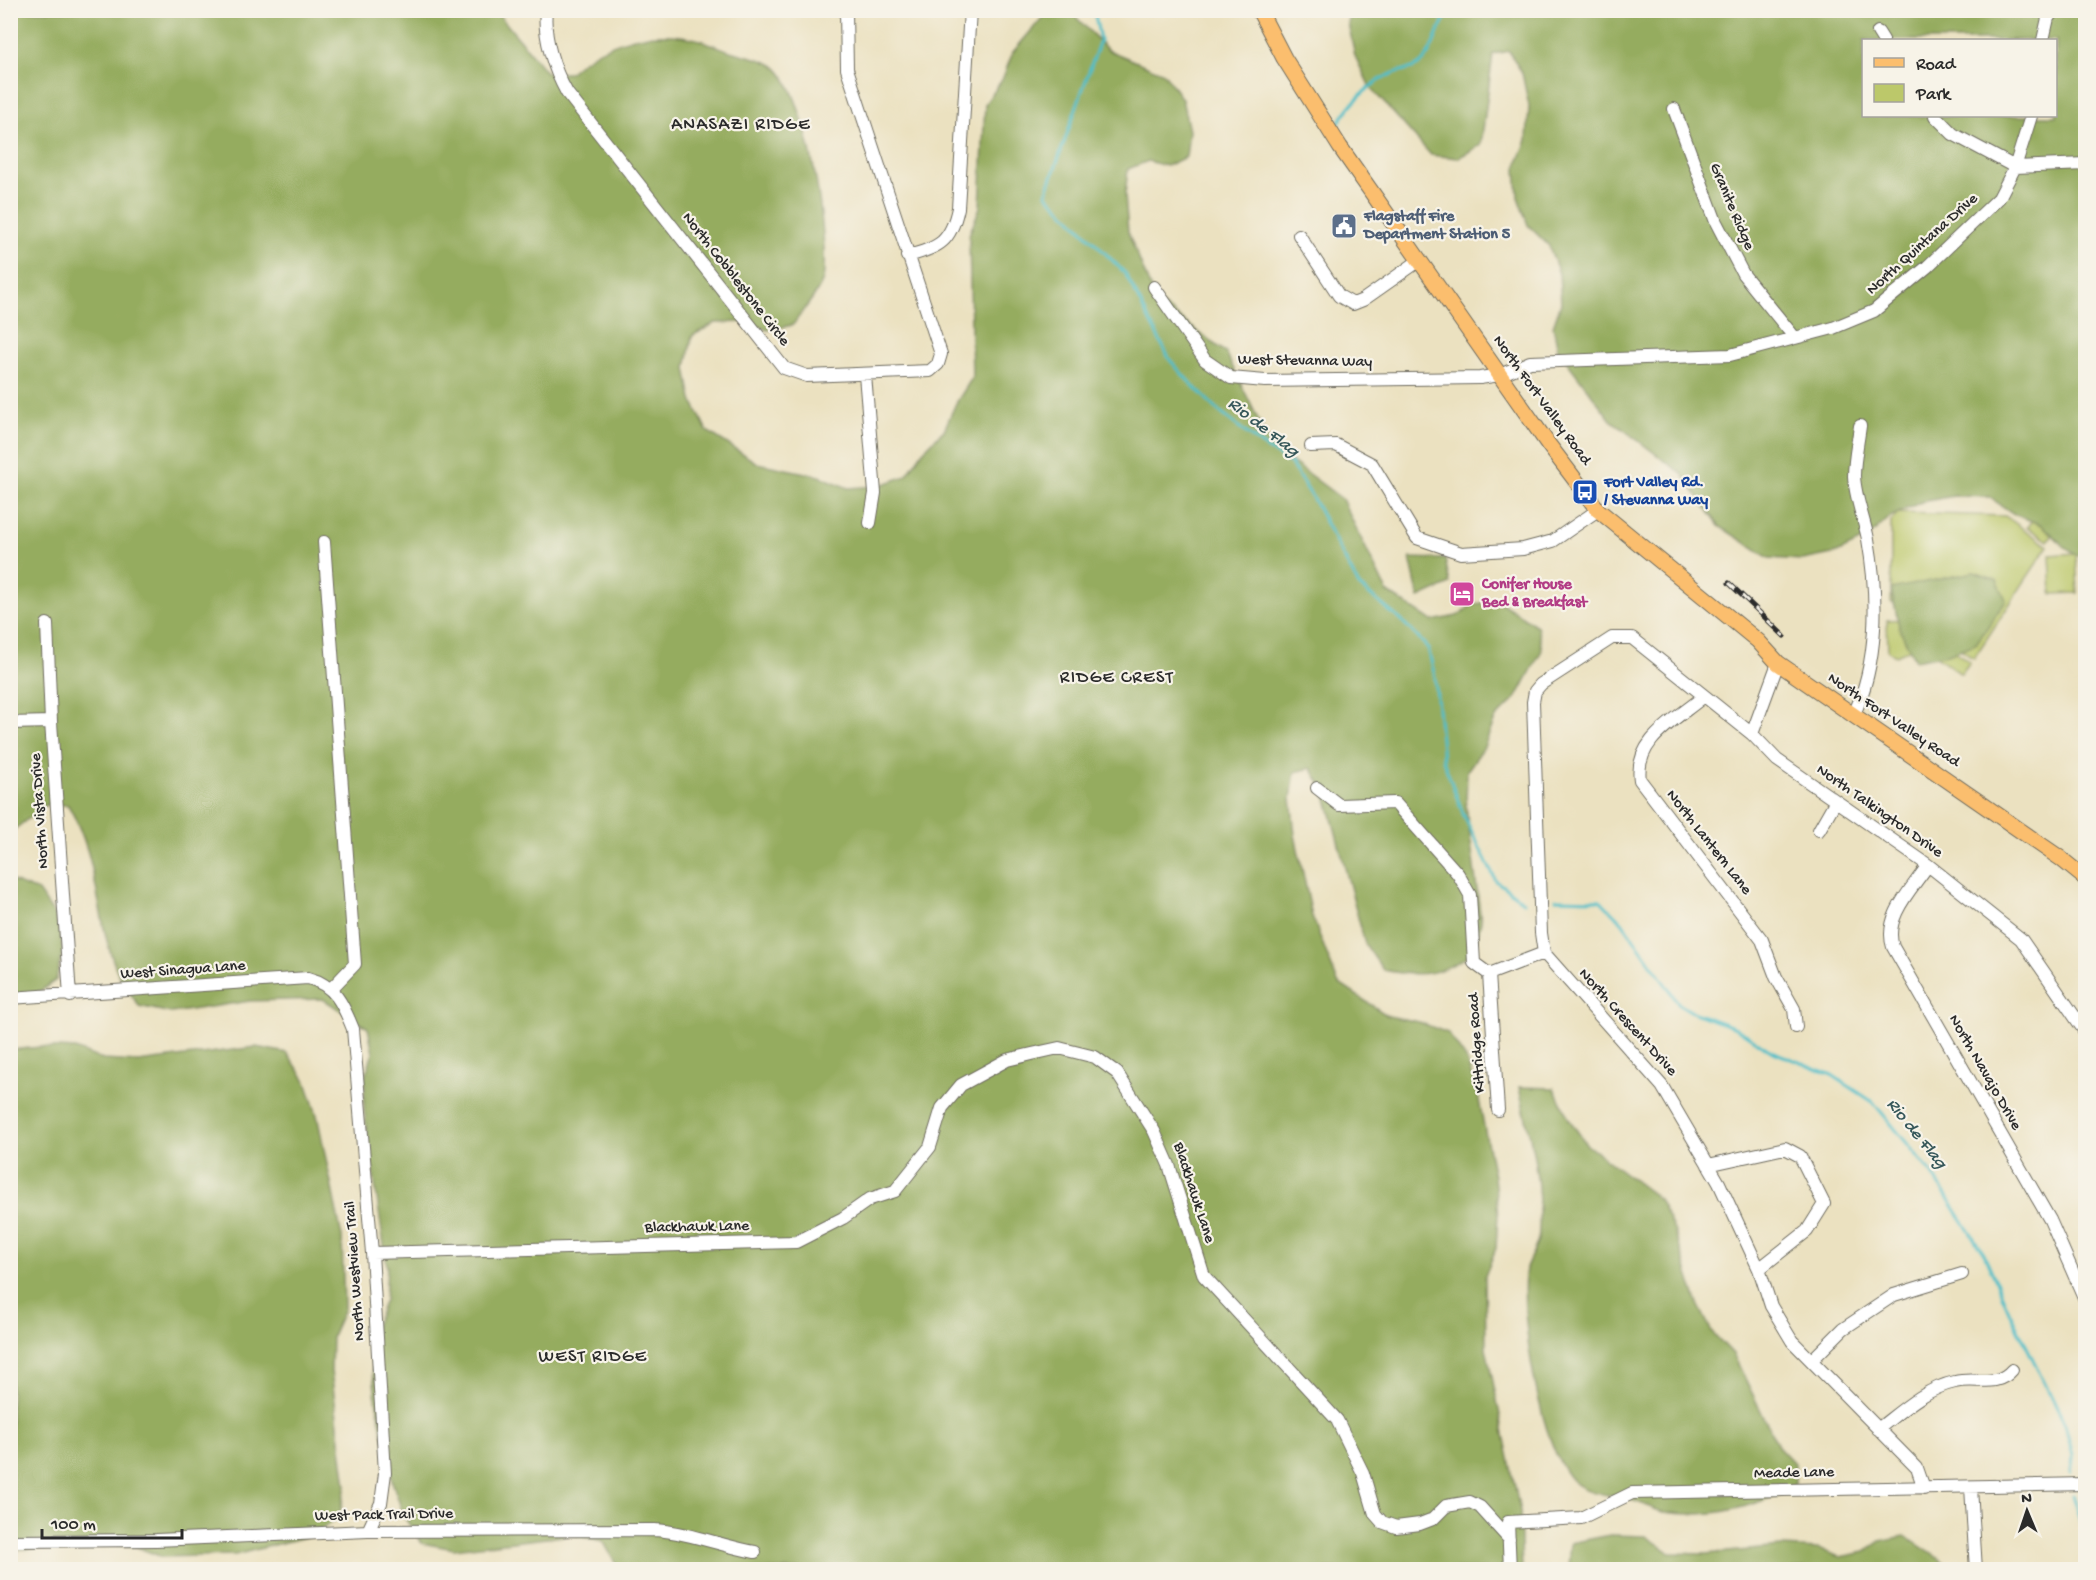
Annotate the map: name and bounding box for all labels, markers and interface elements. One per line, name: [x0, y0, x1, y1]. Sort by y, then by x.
legend: [1862, 39, 2057, 117]
text: Road: [1916, 55, 1957, 76]
text: Park: [1915, 85, 1952, 106]
district label: ANASAZI RIDGE: [671, 115, 811, 136]
street label: Granite Ridge: [1704, 161, 1758, 254]
street label: North Quintana Drive: [1863, 190, 1983, 300]
place label: Flagstaff Fire Department Station 5: [1362, 207, 1511, 245]
street label: North Cobblestone Circle: [677, 209, 794, 351]
public building icon: Flagstaff Fire Department Station 5: [1329, 211, 1359, 241]
street label: North Fort Valley Road: [1488, 333, 1595, 471]
street label: West Stevanna Way: [1238, 351, 1373, 373]
water label: Rio de Flag: [1223, 394, 1304, 463]
place label: Fort Valley Rd. / Stevanna Way: [1603, 474, 1708, 511]
bus stop icon: Fort Valley Rd. / Stevanna Way: [1570, 477, 1600, 507]
place label: Conifer House Bed & Breakfast: [1481, 575, 1589, 613]
hotel icon: Conifer House Bed & Breakfast: [1447, 579, 1477, 609]
district label: RIDGE CREST: [1060, 668, 1174, 689]
street label: North Fort Valley Road: [1823, 670, 1964, 773]
street label: North Vista Drive: [27, 752, 55, 869]
street label: North Talkington Drive: [1812, 761, 1947, 863]
street label: North Lantern Lane: [1661, 787, 1755, 900]
street label: West Sinagua Lane: [120, 957, 247, 985]
street label: North Crescent Drive: [1574, 965, 1681, 1081]
street label: Kittridge Road: [1465, 991, 1491, 1094]
street label: North Navajo Drive: [1943, 1012, 2025, 1135]
water label: Rio de Flag: [1881, 1095, 1952, 1175]
street label: Blackhawk Lane: [1168, 1139, 1218, 1246]
street label: North Westview Trail: [342, 1200, 370, 1342]
street label: Blackhawk Lane: [644, 1218, 750, 1238]
district label: WEST RIDGE: [538, 1347, 648, 1368]
street label: Meade Lane: [1754, 1464, 1835, 1484]
north arrow: [1997, 1481, 2057, 1541]
text: N: [2021, 1490, 2033, 1509]
scale bar: [42, 1502, 182, 1540]
street label: West Pack Trail Drive: [315, 1505, 454, 1527]
text: 100 m: [50, 1515, 96, 1536]

